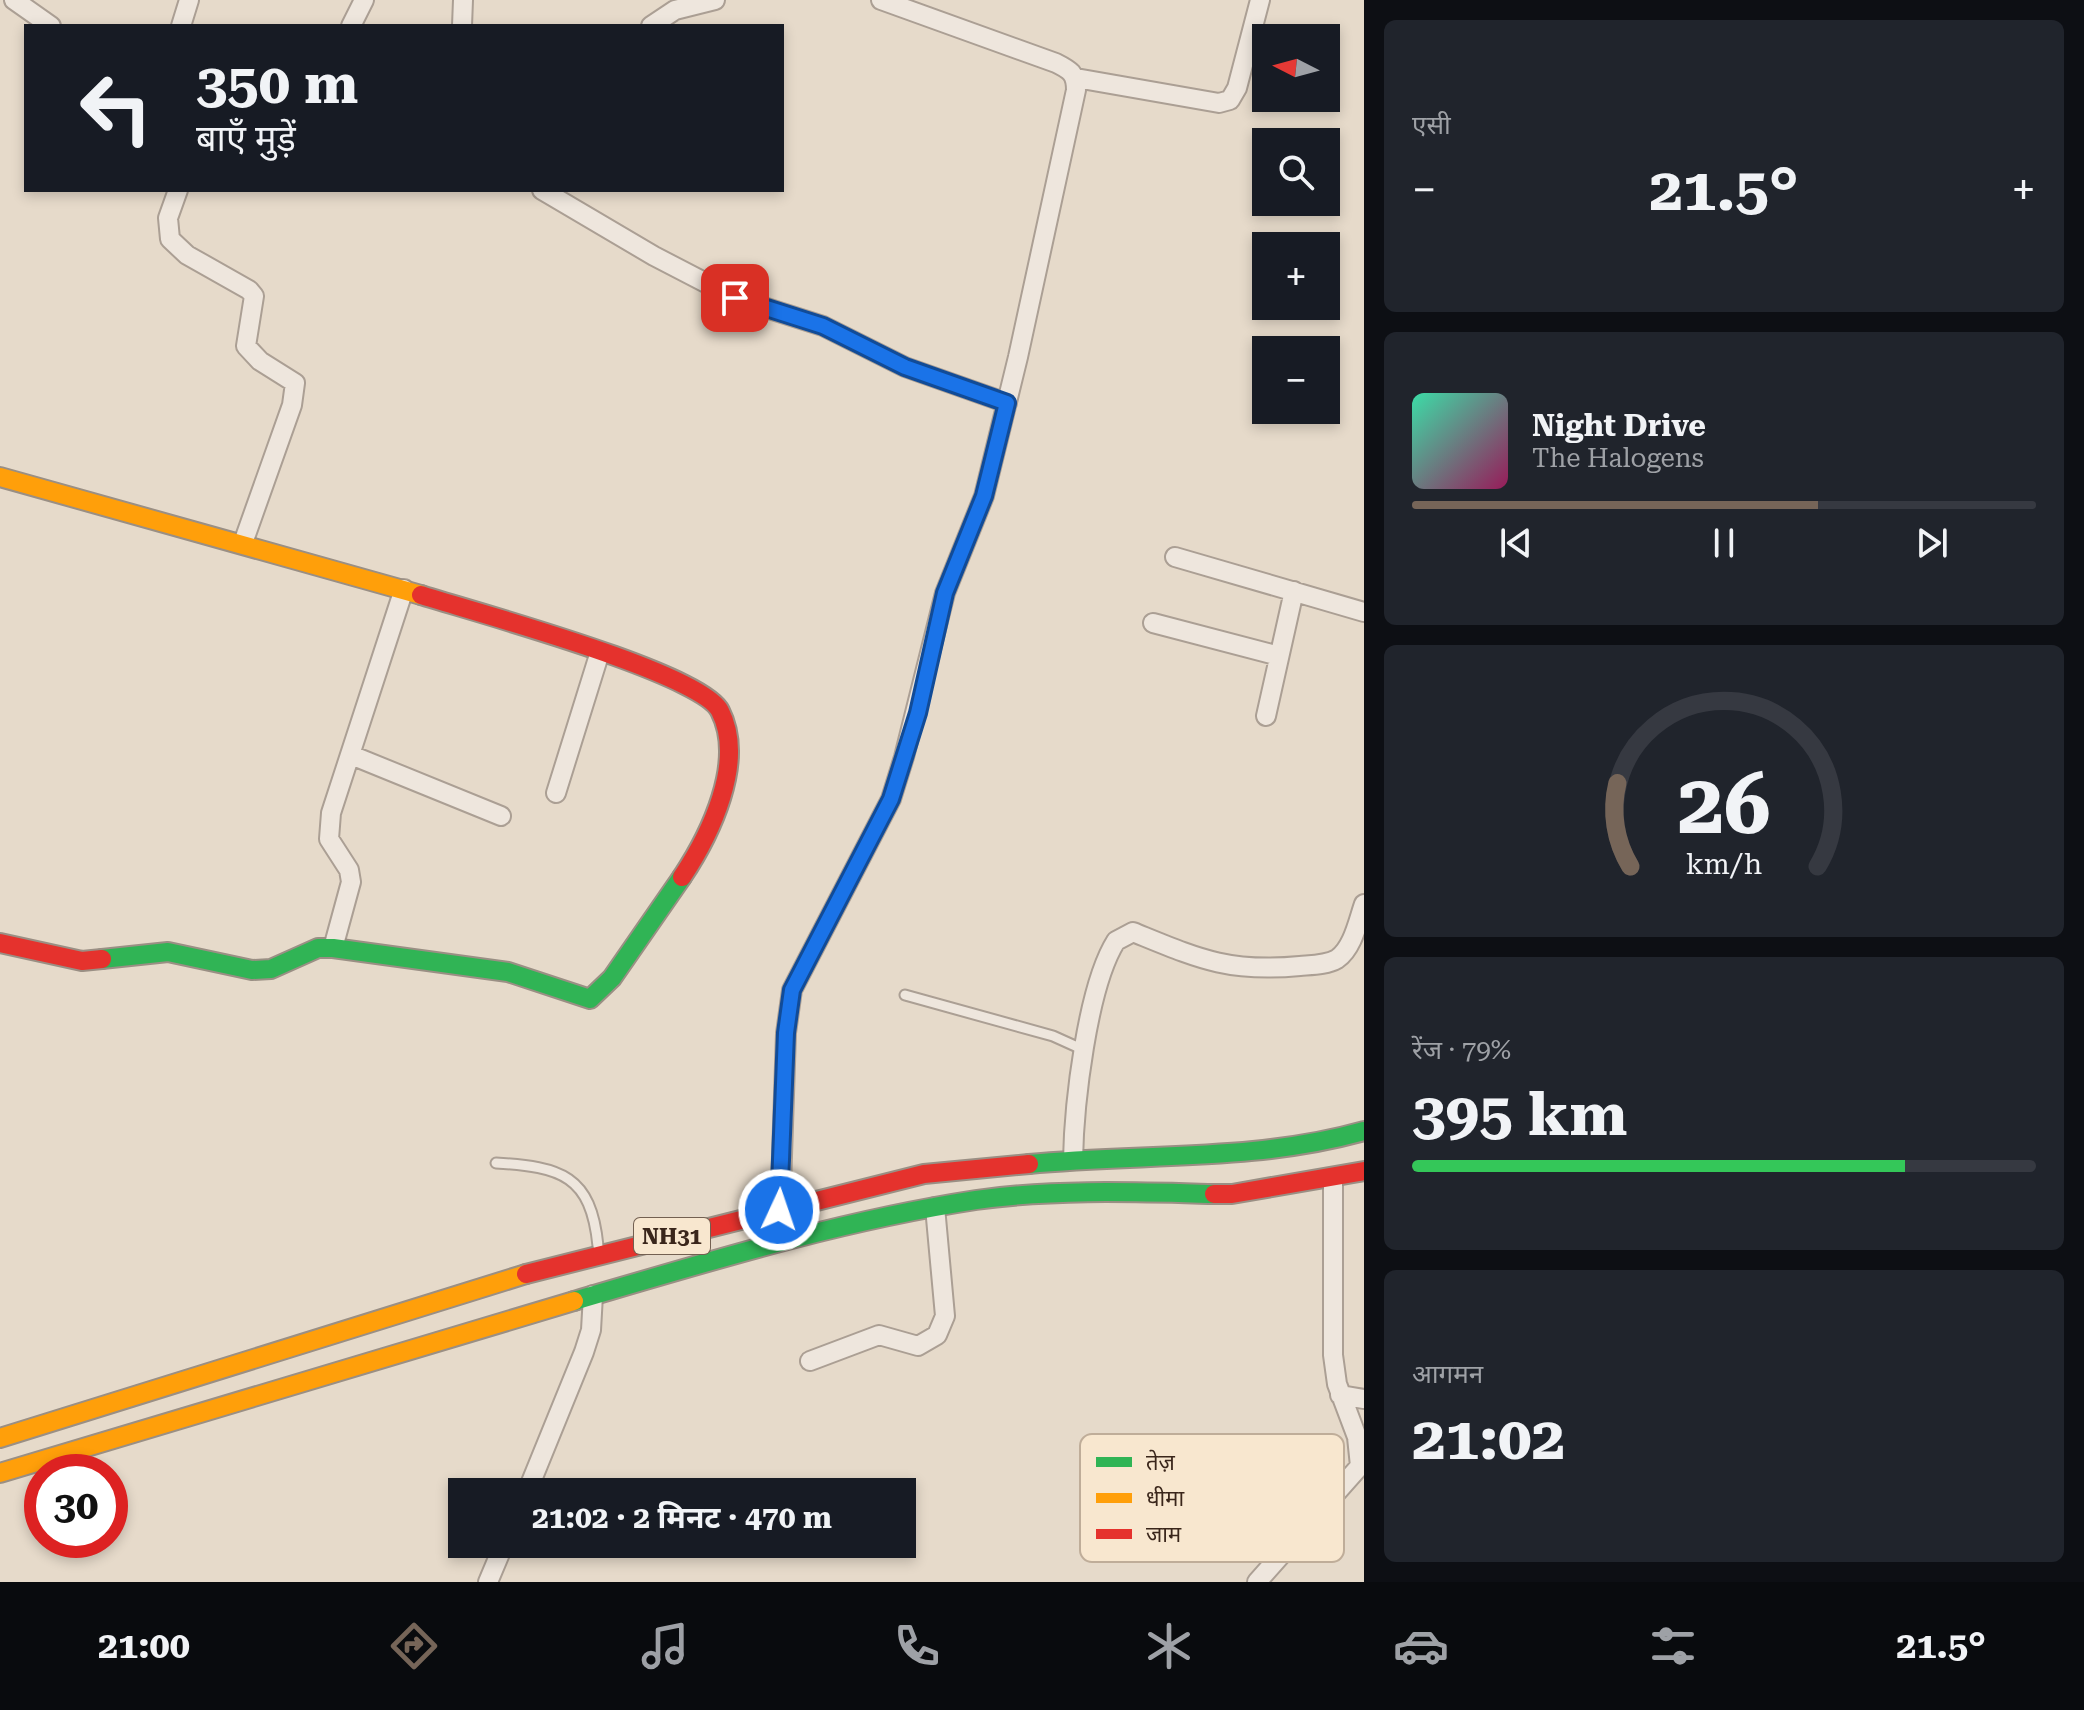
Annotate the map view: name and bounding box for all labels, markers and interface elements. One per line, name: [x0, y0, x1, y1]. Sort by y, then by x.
north arrow: [1252, 24, 1340, 112]
map controls: [1252, 24, 1340, 424]
text: 350 m: [196, 51, 358, 117]
icon: left: [64, 56, 168, 160]
text: एसी: [1412, 110, 1451, 140]
text: बाएँ मुड़ें: [196, 118, 296, 160]
button: search: [1252, 128, 1340, 216]
text: 21.5°: [1649, 154, 1799, 225]
text: −: [1412, 164, 1437, 216]
text: +: [2011, 164, 2036, 216]
button: +: [1252, 232, 1340, 320]
pin: [701, 264, 769, 332]
icon: arrive: [713, 276, 757, 320]
button: −: [1252, 336, 1340, 424]
text: Night Drive: [1532, 408, 1706, 443]
text: The Halogens: [1532, 443, 1704, 473]
icon: previous: [1494, 521, 1538, 565]
icon: pause: [1702, 521, 1746, 565]
icon: next: [1910, 521, 1954, 565]
text: 26: [1677, 756, 1771, 853]
text: km/h: [1686, 847, 1762, 881]
text: रेंज · 79%: [1412, 1035, 1511, 1065]
text: 395 km: [1412, 1079, 1627, 1150]
position arrow: [737, 1168, 821, 1252]
road number: NH31: [634, 1218, 710, 1254]
text: आगमन: [1412, 1359, 1483, 1389]
text: 21:02: [1412, 1403, 1565, 1474]
legend: [1080, 1434, 1344, 1562]
text: तेज़: [1146, 1449, 1176, 1475]
speed limit sign: 30: [24, 1454, 128, 1558]
text: धीमा: [1146, 1486, 1184, 1511]
text: 21:02 · 2 मिनट · 470 m: [532, 1500, 832, 1535]
text: जाम: [1146, 1522, 1182, 1547]
icon: directions: [386, 1618, 442, 1674]
icon: music: [637, 1618, 693, 1674]
icon: phone: [889, 1618, 945, 1674]
icon: climate: [1141, 1618, 1197, 1674]
icon: car: [1393, 1618, 1449, 1674]
icon: filters: [1645, 1618, 1701, 1674]
text: 21:00: [98, 1625, 190, 1667]
text: 21.5°: [1896, 1625, 1986, 1667]

